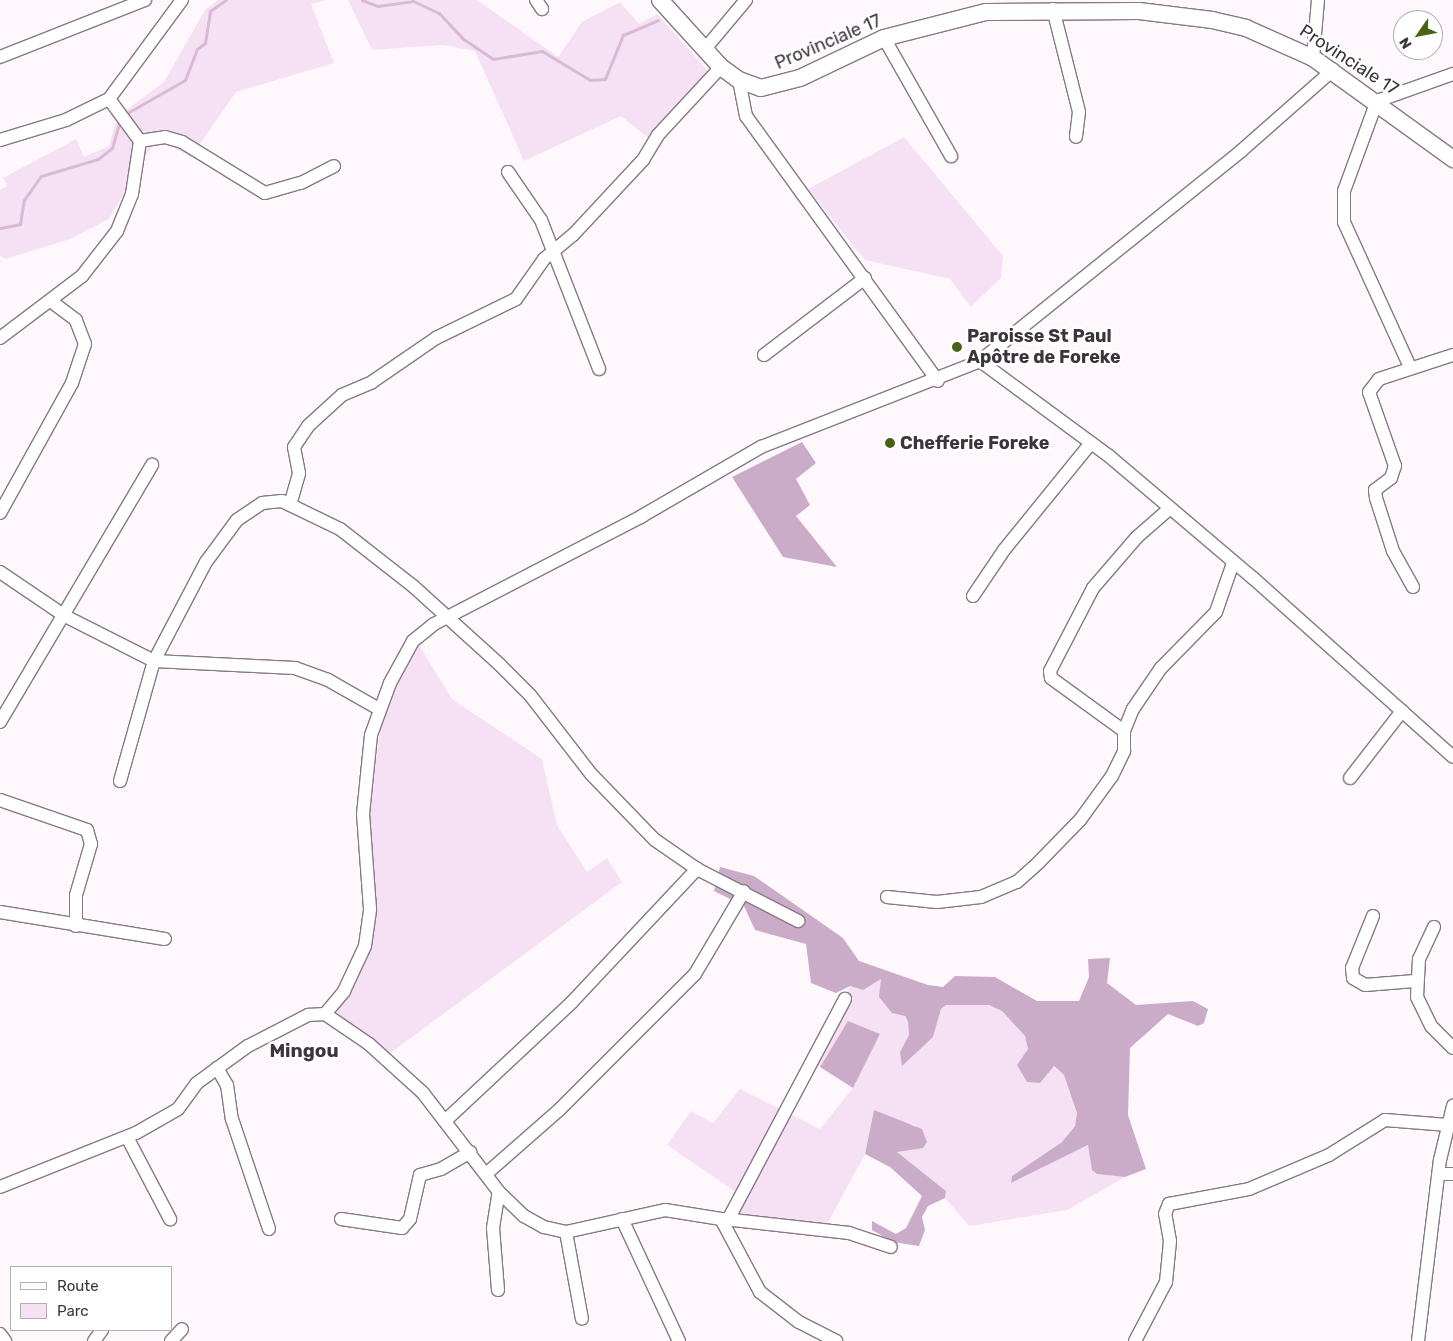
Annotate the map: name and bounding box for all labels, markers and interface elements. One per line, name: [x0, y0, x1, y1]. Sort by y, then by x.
street label: Provinciale 17: [772, 10, 884, 74]
north arrow: [1393, 10, 1443, 60]
street label: Provinciale 17: [1296, 20, 1402, 100]
text: N: [1396, 34, 1416, 52]
place label: Paroisse St Paul Apôtre de Foreke: [967, 326, 1121, 368]
marker: Paroisse St Paul Apôtre de Foreke: [951, 341, 963, 353]
place label: Chefferie Foreke: [900, 432, 1049, 454]
marker: Chefferie Foreke: [884, 437, 896, 449]
district label: Mingou: [269, 1040, 339, 1062]
legend: [10, 1266, 172, 1331]
text: Route: [57, 1277, 99, 1295]
text: Parc: [57, 1302, 89, 1320]

